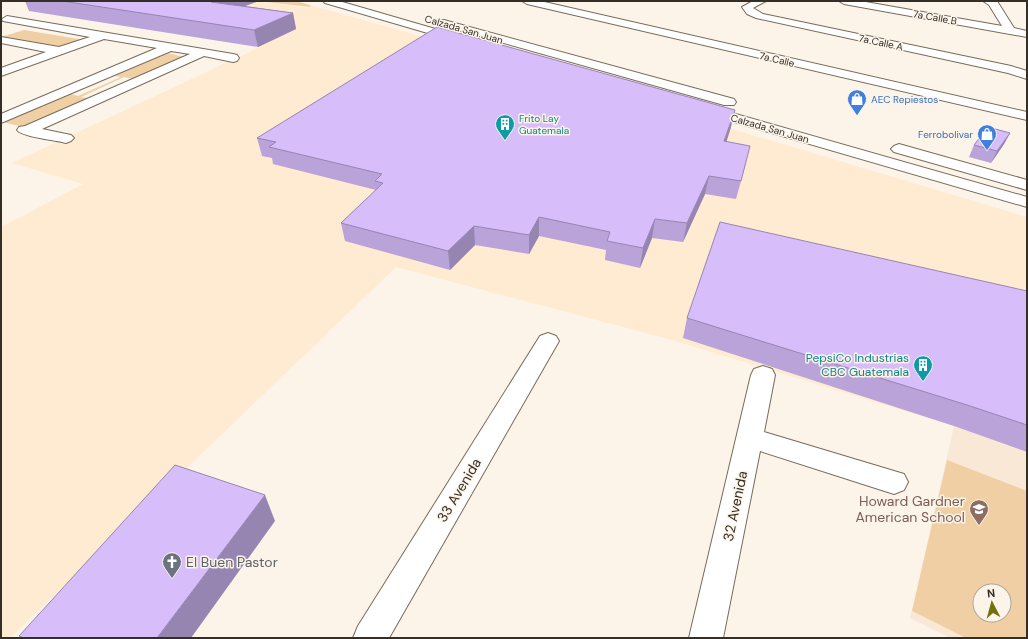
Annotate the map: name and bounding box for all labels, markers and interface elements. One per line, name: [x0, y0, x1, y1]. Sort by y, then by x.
street label: 7a Calle B: [912, 7, 958, 28]
street label: Calzada San Juan: [423, 12, 505, 47]
street label: 7a Calle A: [857, 31, 905, 54]
street label: 7a Calle: [758, 49, 796, 70]
shop icon: AEC Repiestos: [846, 88, 868, 116]
place label: AEC Repiestos: [871, 93, 938, 106]
street label: Calzada San Juan: [729, 111, 811, 146]
place label: Frito Lay Guatemala: [519, 112, 569, 137]
building icon: Frito Lay Guatemala: [494, 113, 516, 141]
shop icon: Ferrobolivar: [976, 123, 998, 151]
place label: Ferrobolivar: [918, 128, 973, 141]
place label: PepsiCo Industrias CBC Guatemala: [806, 350, 909, 380]
building icon: PepsiCo Industrias CBC Guatemala: [912, 354, 934, 382]
street label: 33 Avenida: [433, 455, 485, 525]
street label: 32 Avenida: [719, 469, 751, 543]
place label: Howard Gardner American School: [855, 492, 965, 526]
school or university icon: Howard Gardner American School: [968, 498, 990, 526]
church icon: El Buen Pastor: [161, 551, 183, 579]
place label: El Buen Pastor: [186, 553, 278, 571]
north arrow: [972, 583, 1012, 623]
text: N: [986, 586, 996, 600]

